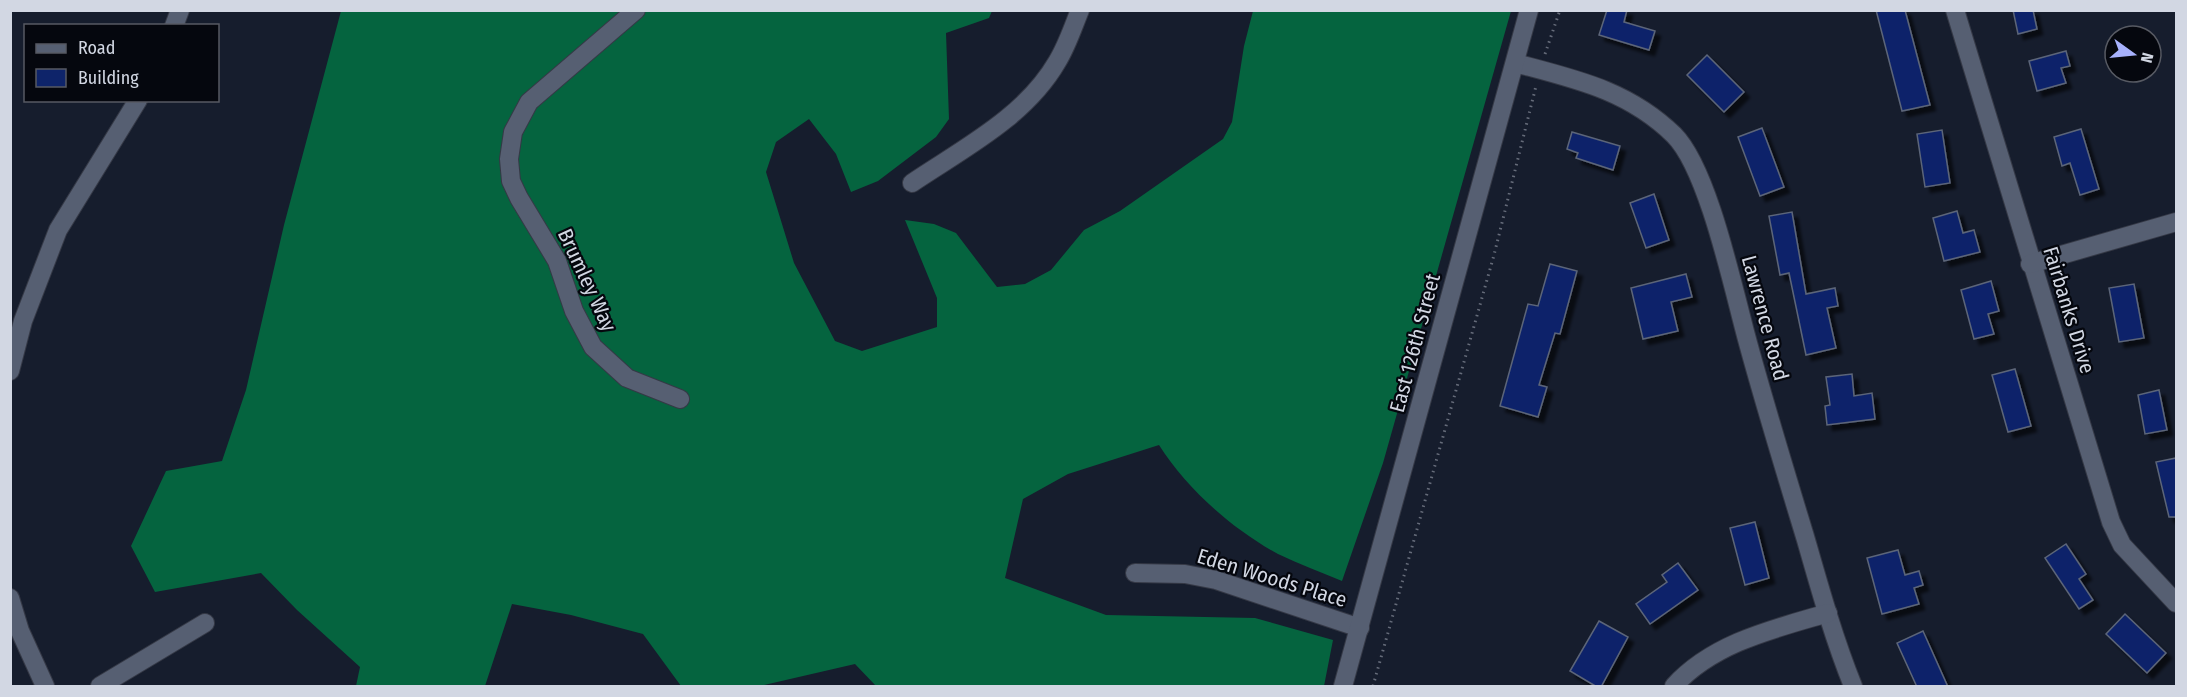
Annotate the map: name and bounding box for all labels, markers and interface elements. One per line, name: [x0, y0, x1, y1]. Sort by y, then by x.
legend: [24, 24, 219, 102]
north arrow: [2103, 24, 2163, 84]
text: Road: [78, 37, 115, 59]
text: N: [2137, 51, 2157, 65]
text: Building: [78, 67, 139, 89]
street label: Brumley Way: [552, 224, 622, 336]
street label: Fairbanks Drive: [2037, 243, 2101, 377]
street label: Lawrence Road: [1736, 252, 1794, 384]
street label: East 126th Street: [1384, 271, 1446, 415]
street label: Eden Woods Place: [1194, 543, 1350, 613]

